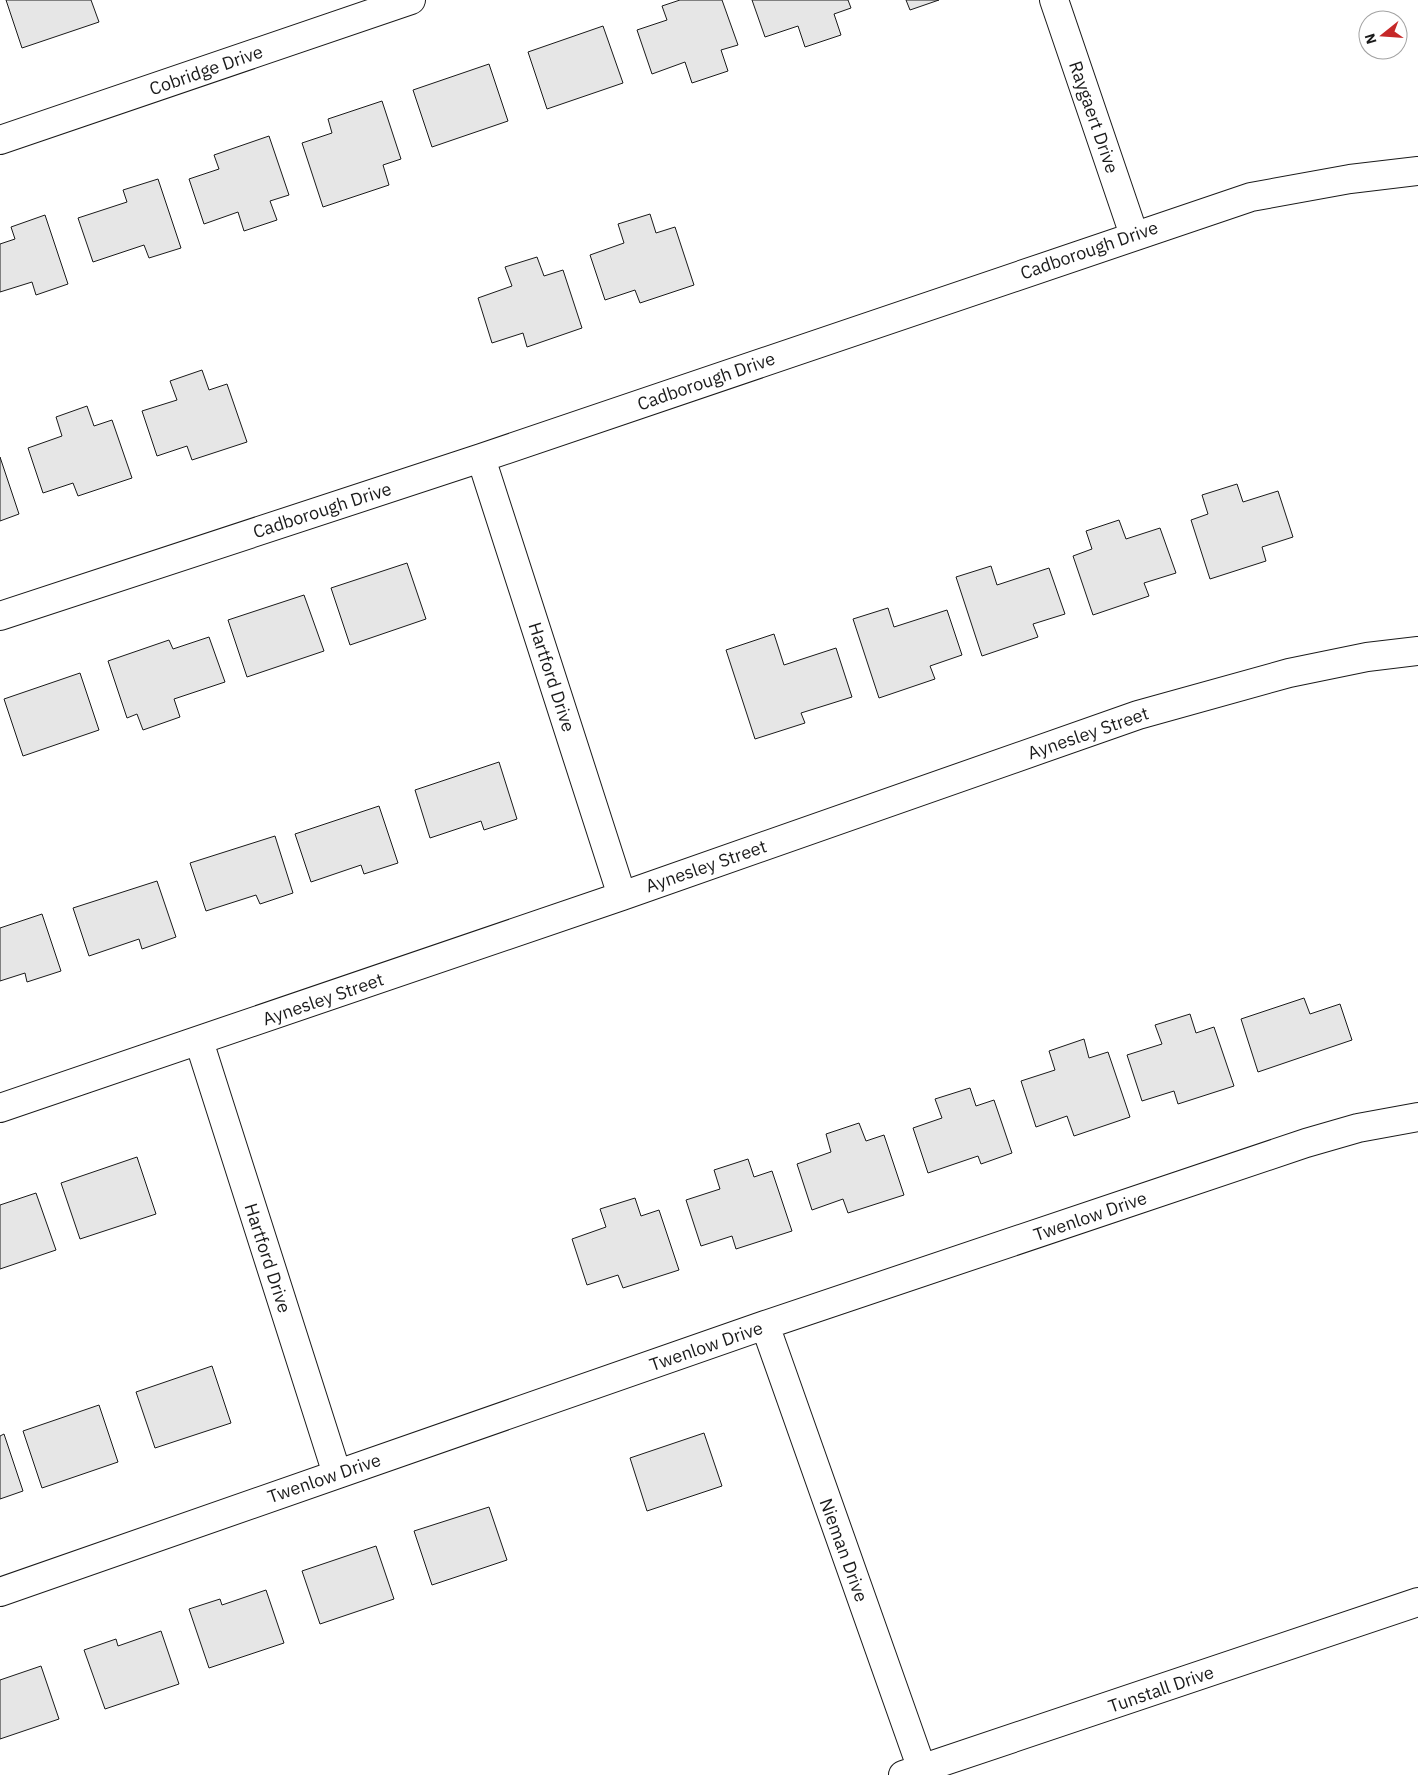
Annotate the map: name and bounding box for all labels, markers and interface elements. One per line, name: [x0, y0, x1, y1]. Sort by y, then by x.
north arrow: [1358, 10, 1408, 60]
text: N: [1360, 31, 1381, 46]
street label: Cobridge Drive: [146, 40, 266, 100]
street label: Raygaert Drive: [1064, 58, 1124, 176]
street label: Cadborough Drive: [1017, 216, 1161, 284]
street label: Cadborough Drive: [634, 347, 778, 415]
street label: Cadborough Drive: [250, 477, 394, 543]
street label: Hartford Drive: [523, 619, 581, 735]
street label: Aynesley Street: [1024, 702, 1152, 764]
street label: Aynesley Street: [642, 835, 770, 897]
street label: Aynesley Street: [259, 968, 387, 1030]
street label: Twenlow Drive: [1030, 1186, 1150, 1246]
street label: Hartford Drive: [239, 1200, 297, 1316]
street label: Twenlow Drive: [646, 1316, 766, 1376]
street label: Twenlow Drive: [264, 1448, 384, 1508]
street label: Nieman Drive: [815, 1495, 873, 1605]
street label: Tunstall Drive: [1105, 1660, 1217, 1718]

